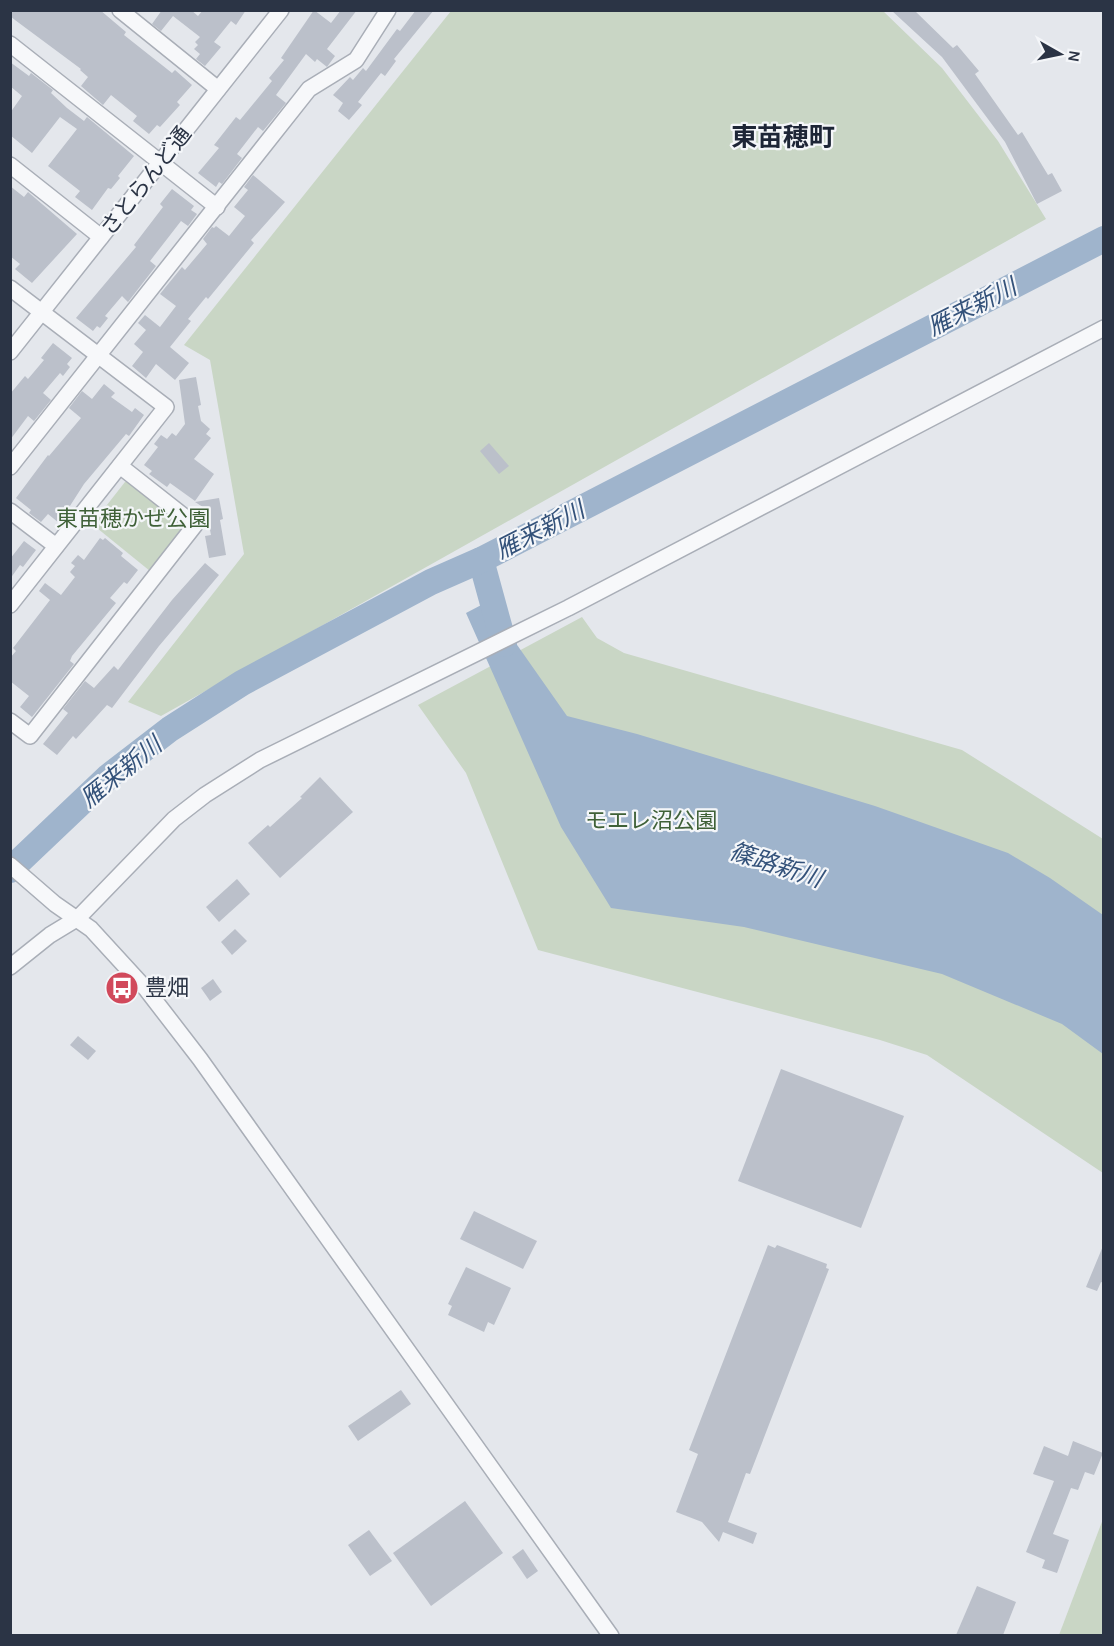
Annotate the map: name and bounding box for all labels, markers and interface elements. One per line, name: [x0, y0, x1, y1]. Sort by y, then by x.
north arrow: [1030, 24, 1090, 84]
text: N: [1064, 49, 1085, 63]
street label: さとらんど通: [95, 121, 197, 241]
district label: 東苗穂町: [731, 122, 835, 153]
water label: 雁来新川: [923, 271, 1024, 341]
water label: 雁来新川: [491, 494, 592, 564]
park label: 東苗穂かぜ公園: [56, 506, 210, 532]
water label: 雁来新川: [75, 729, 169, 813]
park label: モエレ沼公園: [585, 808, 717, 834]
water label: 篠路新川: [726, 837, 829, 894]
bus stop icon: 豊畑: [104, 970, 140, 1006]
place label: 豊畑: [145, 975, 189, 1001]

